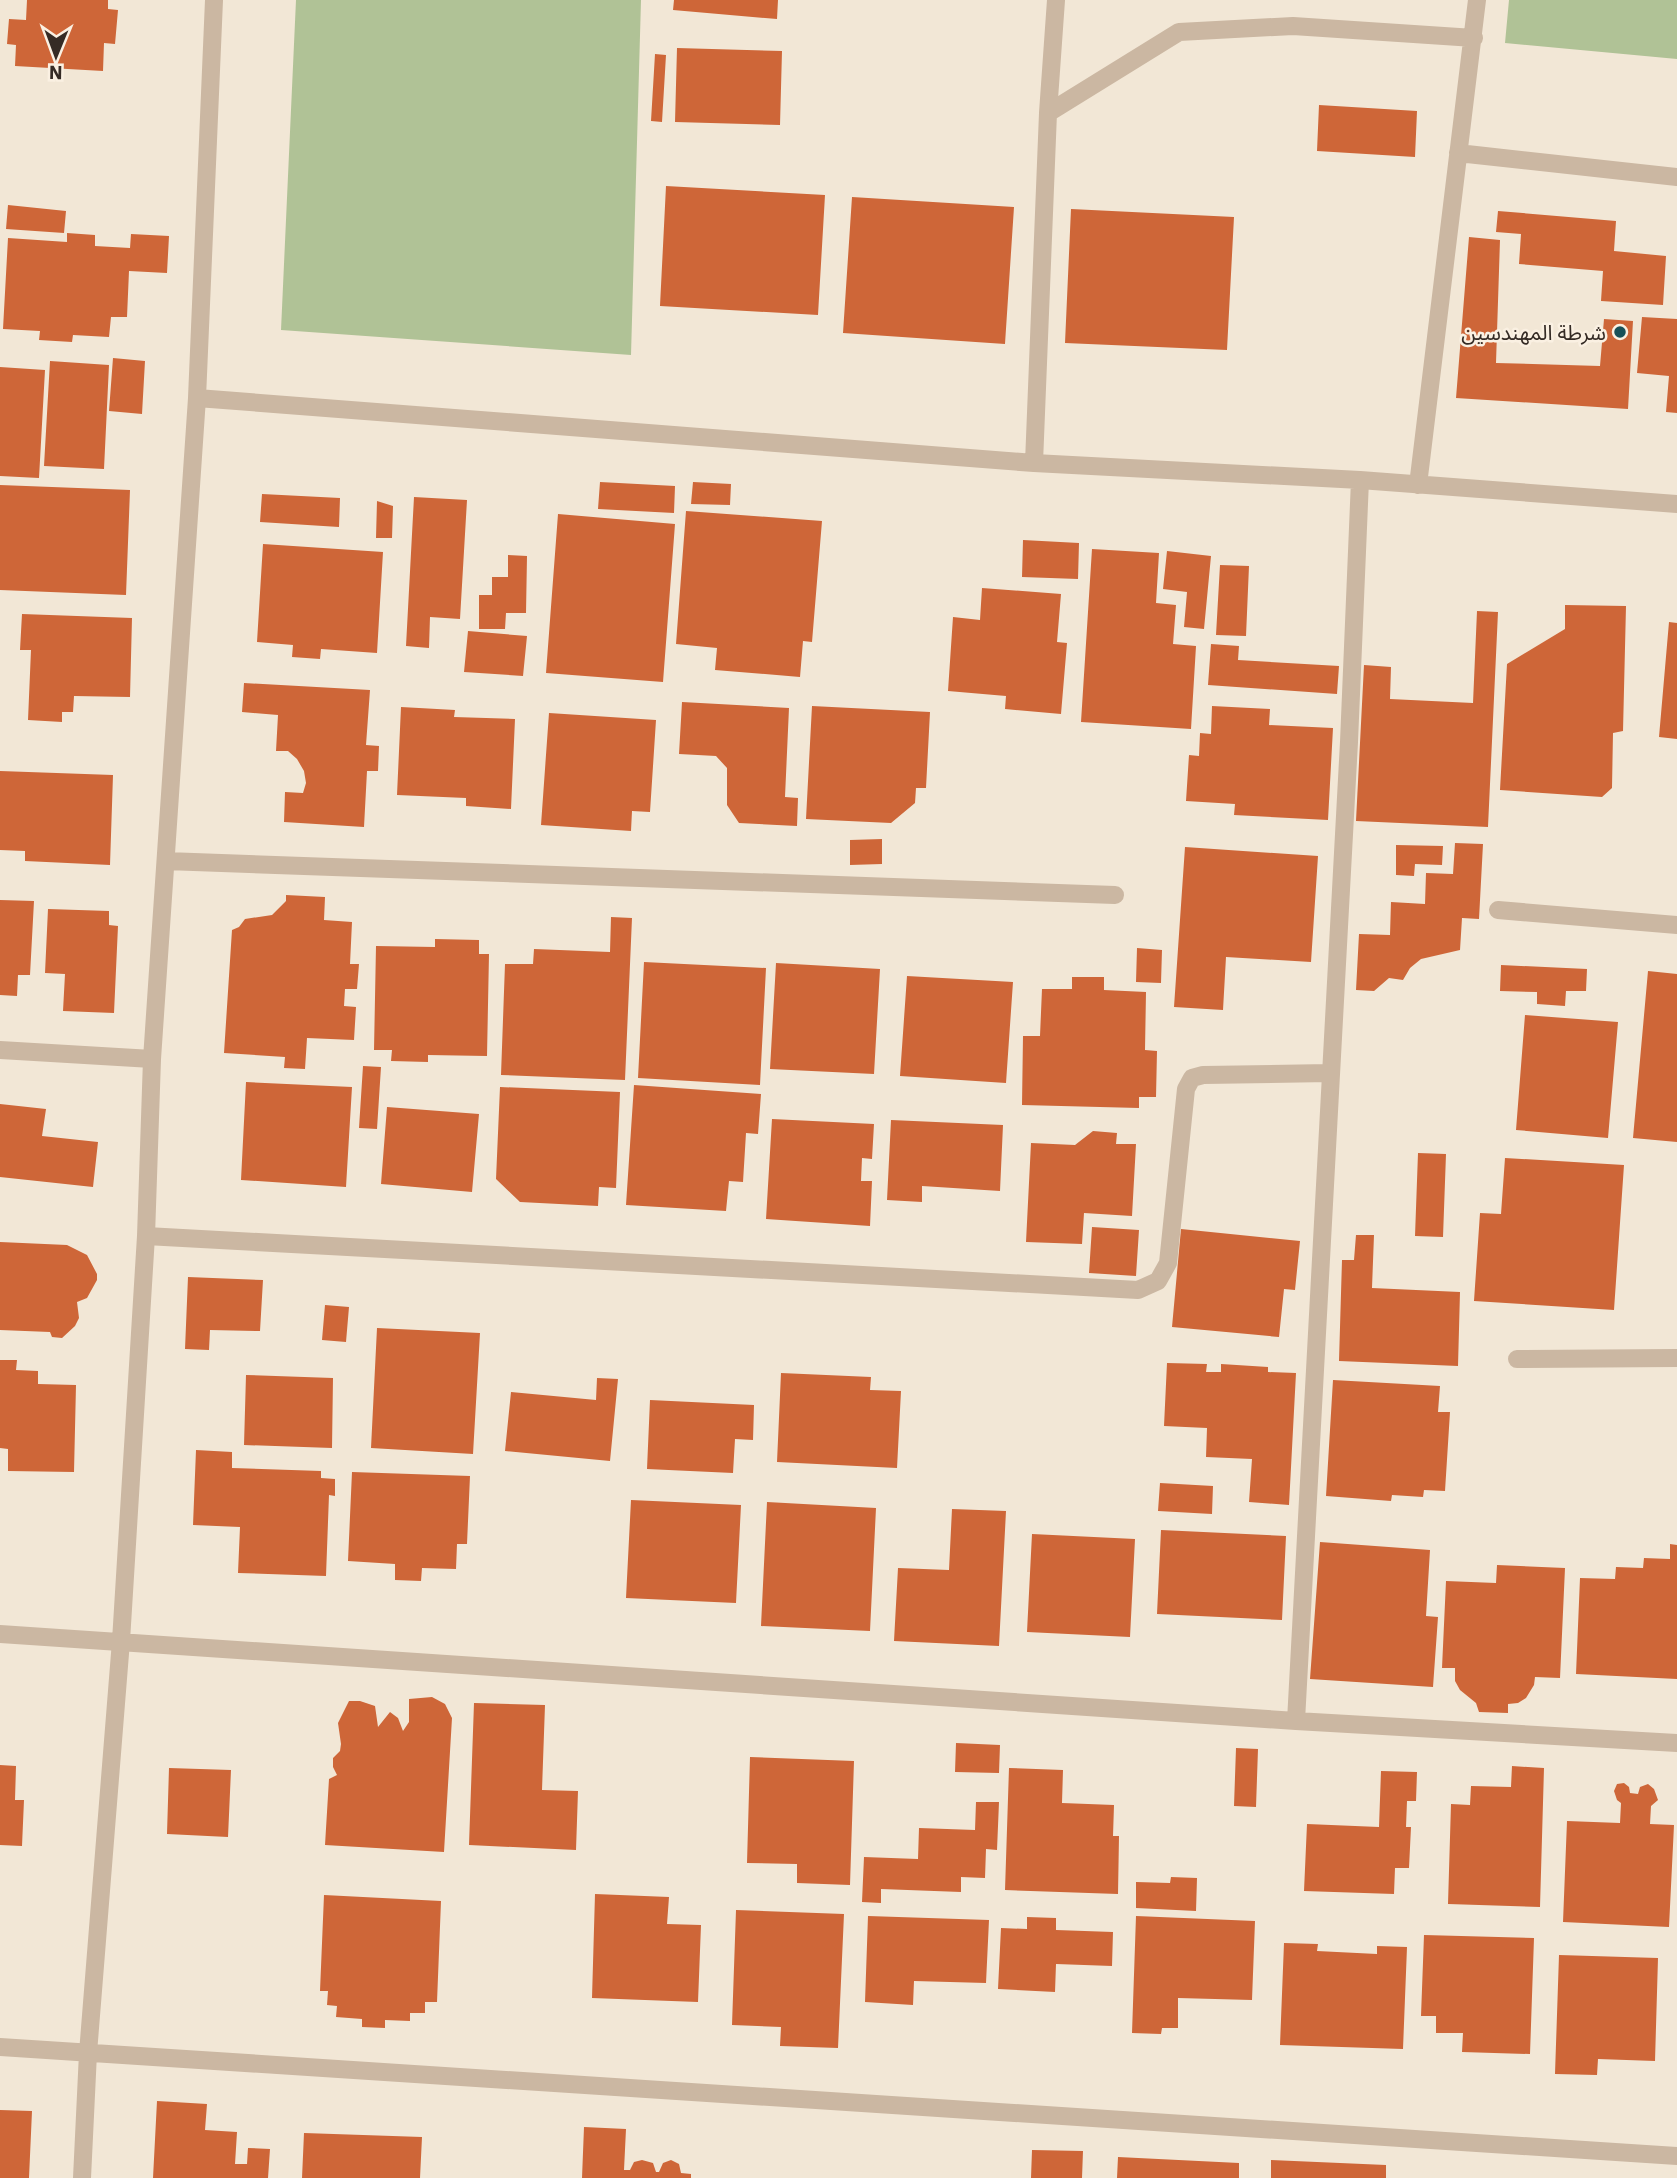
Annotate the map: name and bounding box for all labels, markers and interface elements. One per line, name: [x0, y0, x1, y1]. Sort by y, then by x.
north arrow: [21, 21, 91, 91]
text: N: [49, 61, 63, 85]
place label: شرطة المهندسين: [1461, 318, 1606, 346]
marker: شرطة المهندسين: [1612, 324, 1628, 340]

